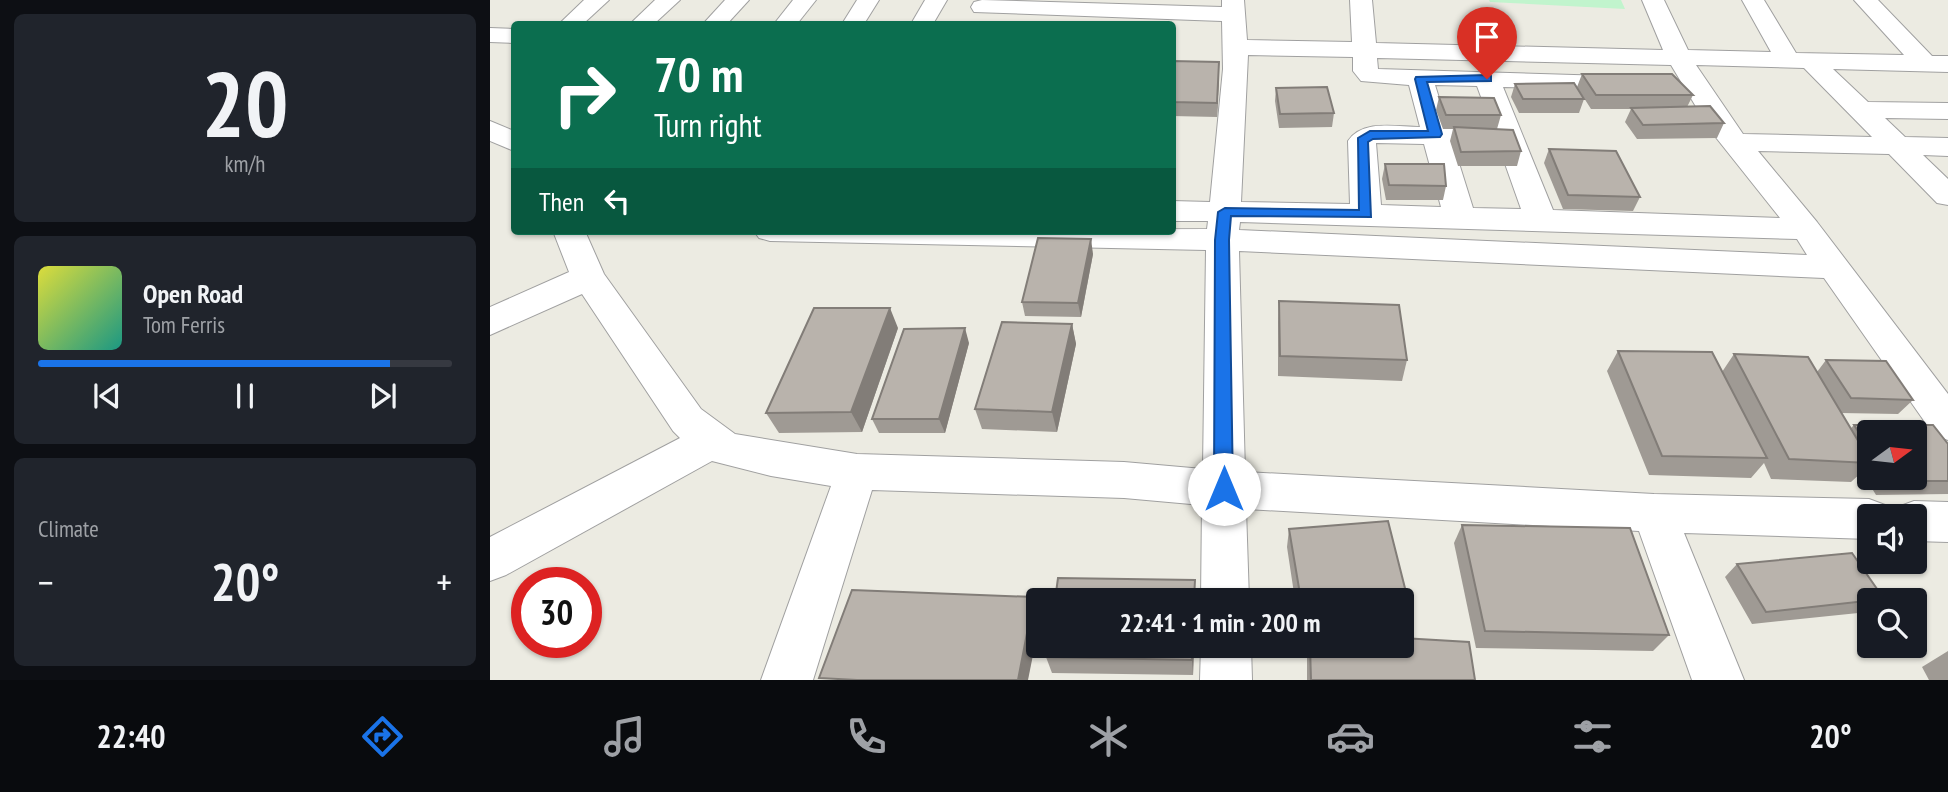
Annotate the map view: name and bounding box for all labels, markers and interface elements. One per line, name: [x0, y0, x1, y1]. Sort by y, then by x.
pin: [1457, 7, 1517, 79]
icon: arrive: [1468, 18, 1506, 56]
text: 70 m: [654, 42, 743, 106]
text: 20: [202, 44, 289, 162]
icon: right: [539, 49, 630, 140]
text: Turn right: [654, 104, 762, 146]
text: km/h: [225, 149, 265, 178]
icon: left: [598, 182, 636, 220]
text: Then: [539, 185, 584, 218]
text: Open Road: [143, 277, 243, 310]
text: Tom Ferris: [143, 310, 225, 339]
icon: previous: [88, 377, 126, 415]
icon: pause: [226, 377, 264, 415]
icon: next: [364, 377, 402, 415]
north arrow: [1857, 420, 1927, 490]
map controls: [1857, 420, 1927, 658]
position arrow: [1187, 452, 1261, 526]
button: sound: [1857, 504, 1927, 574]
text: Climate: [38, 514, 99, 543]
text: 20°: [211, 548, 279, 615]
text: −: [38, 557, 54, 606]
text: +: [436, 557, 452, 606]
speed limit sign: 30: [511, 567, 602, 658]
button: search: [1857, 588, 1927, 658]
text: 22:41 · 1 min · 200 m: [1120, 606, 1320, 639]
icon: directions: [358, 712, 407, 761]
icon: music: [600, 712, 649, 761]
icon: phone: [842, 712, 891, 761]
icon: climate: [1084, 712, 1133, 761]
icon: car: [1326, 712, 1375, 761]
icon: filters: [1568, 712, 1617, 761]
text: 22:40: [96, 715, 166, 757]
text: 20°: [1809, 715, 1852, 757]

